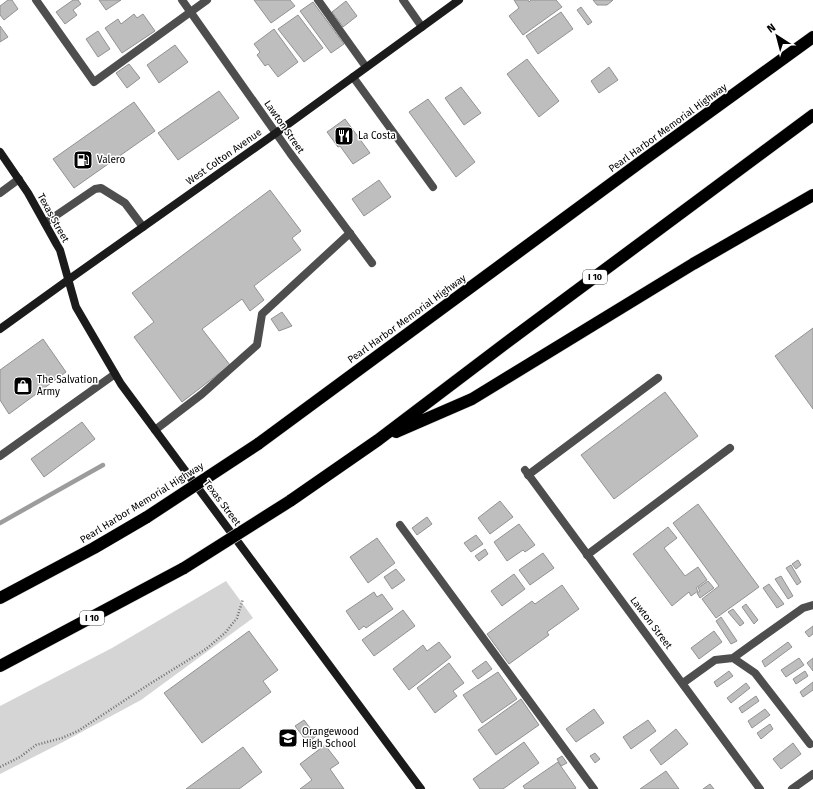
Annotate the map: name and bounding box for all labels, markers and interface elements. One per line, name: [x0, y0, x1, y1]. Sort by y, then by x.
north arrow: [757, 16, 797, 56]
text: N: [765, 21, 778, 36]
street label: Pearl Harbor Memorial Highway: [607, 81, 730, 175]
street label: Lawton Street: [261, 98, 307, 156]
restaurant icon: La Costa: [333, 125, 355, 147]
street label: West Colton Avenue: [184, 126, 264, 188]
place label: La Costa: [358, 130, 396, 142]
fuel station icon: Valero: [72, 149, 94, 171]
place label: Valero: [97, 154, 125, 166]
street label: Texas Street: [35, 191, 72, 245]
road number: I 10: [583, 270, 607, 284]
street label: Pearl Harbor Memorial Highway: [346, 272, 469, 366]
place label: The Salvation Army: [37, 374, 98, 398]
shop icon: The Salvation Army: [12, 375, 34, 397]
street label: Pearl Harbor Memorial Highway: [78, 460, 206, 546]
street label: Texas Street: [201, 478, 243, 529]
street label: Lawton Street: [627, 594, 675, 652]
road number: I 10: [80, 611, 104, 625]
place label: Orangewood High School: [302, 726, 359, 750]
school or university icon: Orangewood High School: [277, 727, 299, 749]

